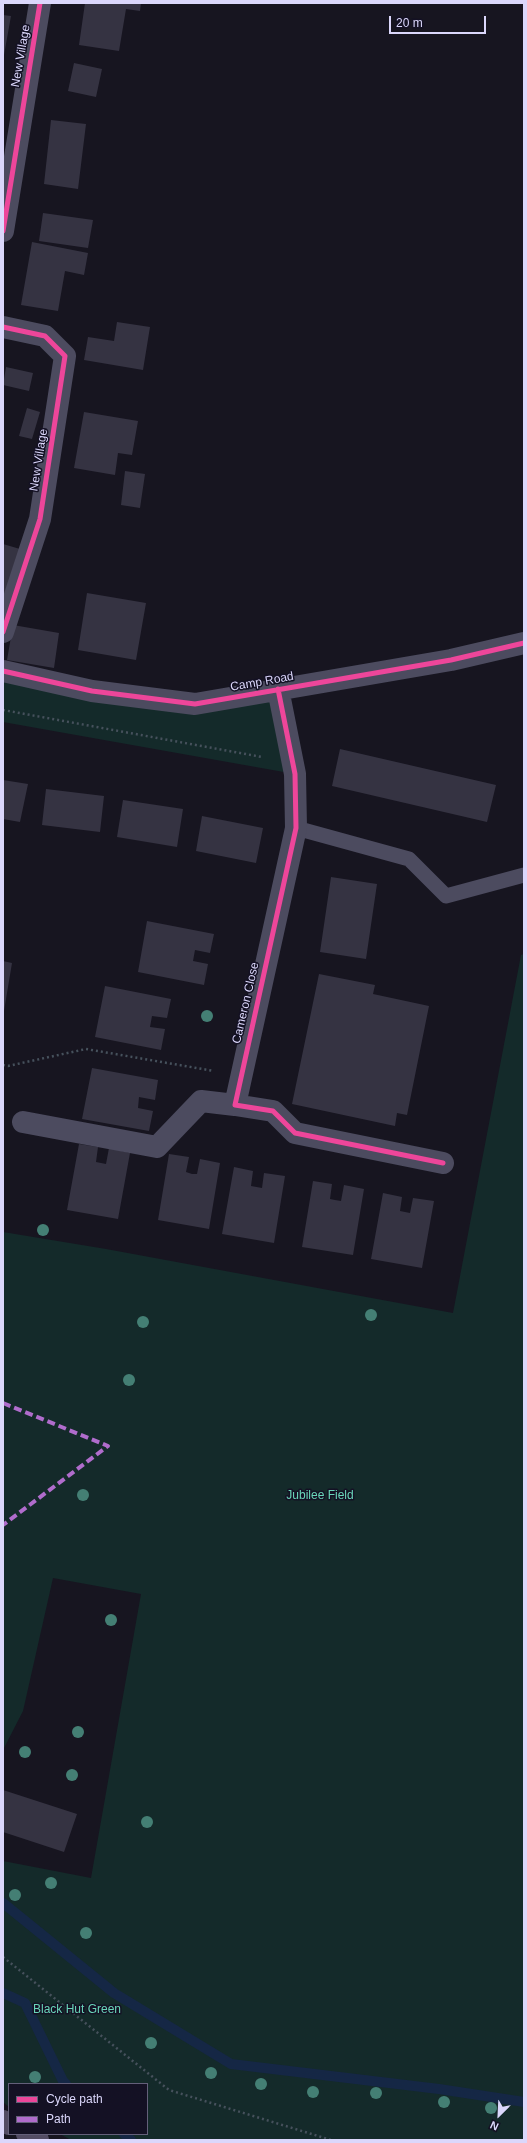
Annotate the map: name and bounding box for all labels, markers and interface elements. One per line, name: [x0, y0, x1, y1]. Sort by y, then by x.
scale bar: [391, 8, 488, 34]
text: 20 m: [396, 16, 423, 30]
street label: New Village: [8, 24, 34, 88]
street label: New Village: [27, 428, 51, 492]
street label: Camp Road: [229, 669, 295, 695]
street label: Cameron Close: [230, 961, 262, 1045]
park label: Jubilee Field: [286, 1489, 354, 1503]
park label: Black Hut Green: [33, 2003, 121, 2017]
legend: [8, 2083, 148, 2135]
text: Cycle path: [46, 2092, 103, 2106]
north arrow: [479, 2095, 519, 2135]
text: Path: [46, 2112, 71, 2126]
text: N: [488, 2119, 500, 2133]

